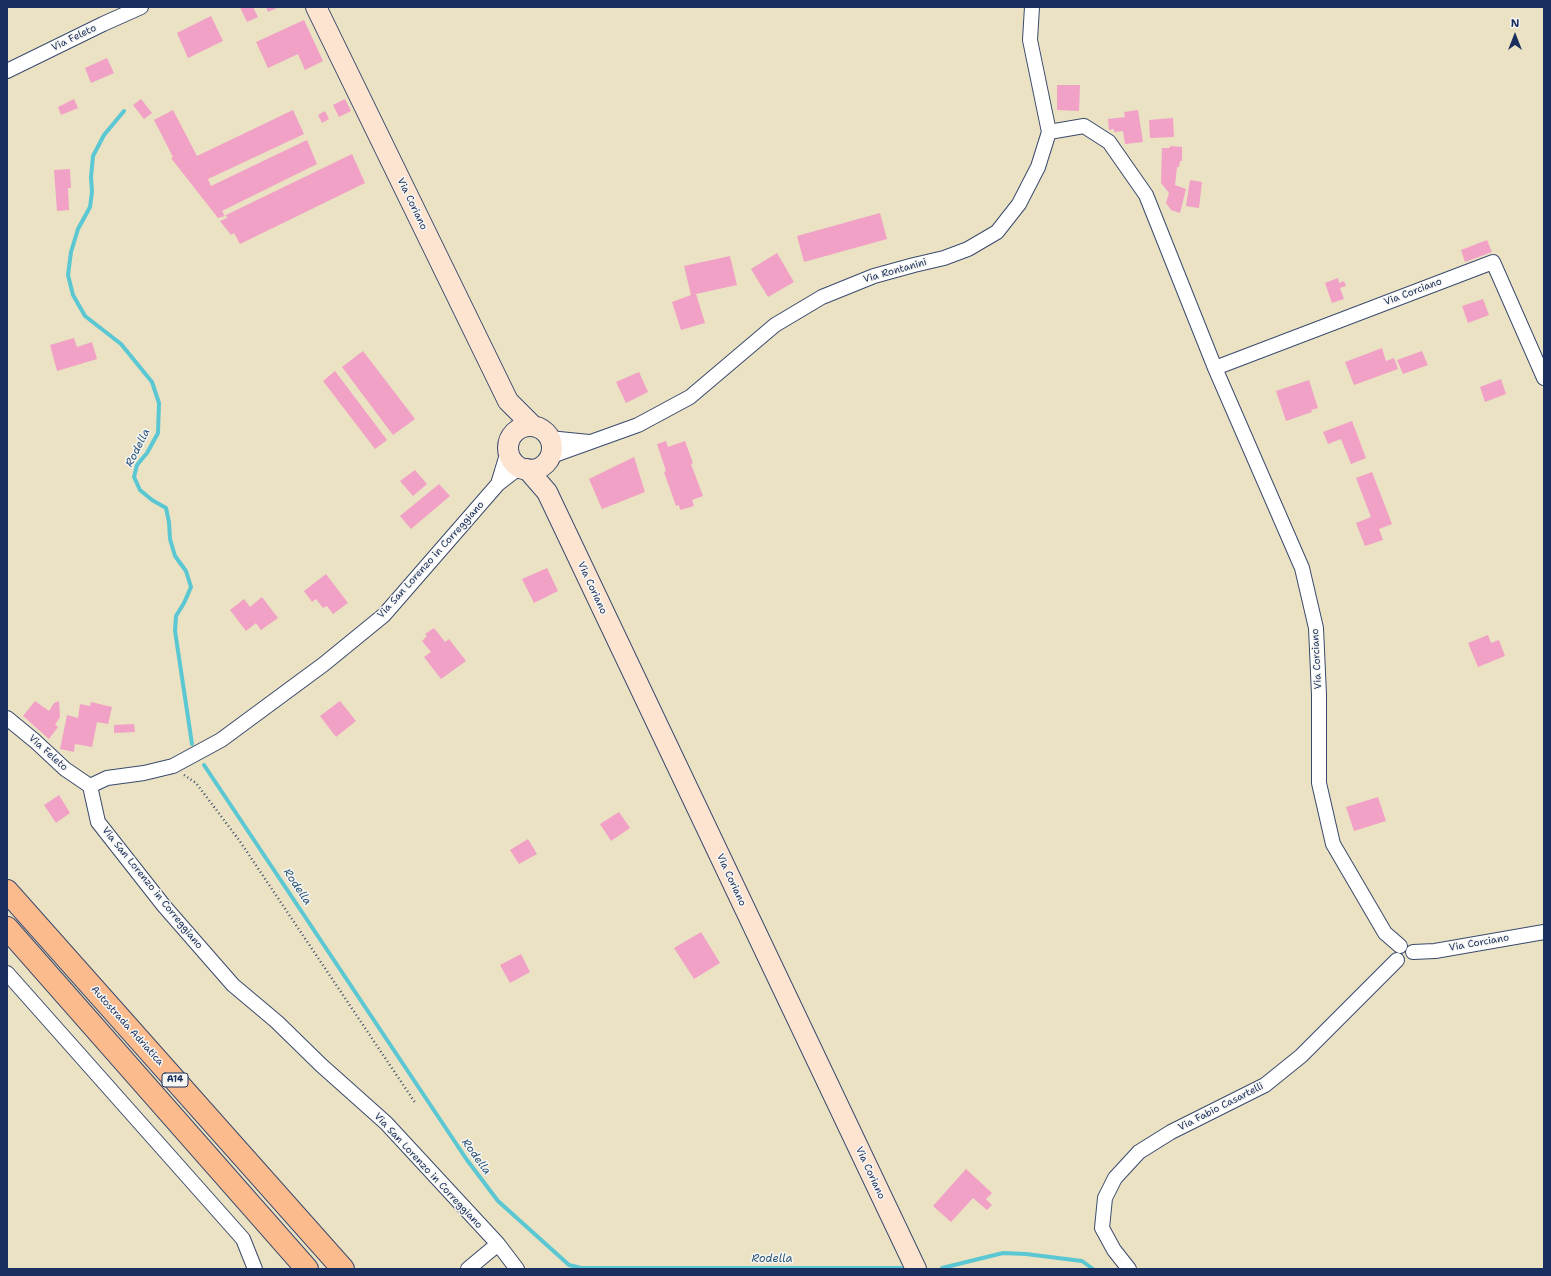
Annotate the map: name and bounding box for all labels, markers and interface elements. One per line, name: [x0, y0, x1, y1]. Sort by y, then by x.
north arrow: [1495, 16, 1535, 56]
text: N: [1511, 16, 1519, 31]
street label: Via Feleto: [50, 22, 98, 54]
street label: Via Coriano: [394, 176, 430, 232]
street label: Via Rontanini: [862, 256, 928, 286]
street label: Via Corciano: [1382, 275, 1444, 309]
water label: Rodella: [123, 427, 153, 469]
street label: Via San Lorenzo in Correggiano: [375, 499, 487, 621]
street label: Via Coriano: [575, 560, 609, 616]
street label: Via Corciano: [1309, 628, 1325, 690]
street label: Via Feleto: [26, 732, 70, 774]
street label: Via San Lorenzo in Correggiano: [99, 825, 205, 951]
street label: Via Coriano: [714, 852, 748, 908]
water label: Rodella: [280, 866, 314, 908]
street label: Via Corciano: [1448, 932, 1510, 954]
street label: Autostrada Adriatica: [88, 984, 166, 1068]
road number: A14: [162, 1073, 188, 1087]
street label: Via Fabio Casartelli: [1176, 1080, 1266, 1134]
street label: Via San Lorenzo in Correggiano: [371, 1111, 485, 1231]
water label: Rodella: [459, 1137, 493, 1177]
street label: Via Coriano: [853, 1145, 887, 1201]
water label: Rodella: [751, 1252, 793, 1266]

